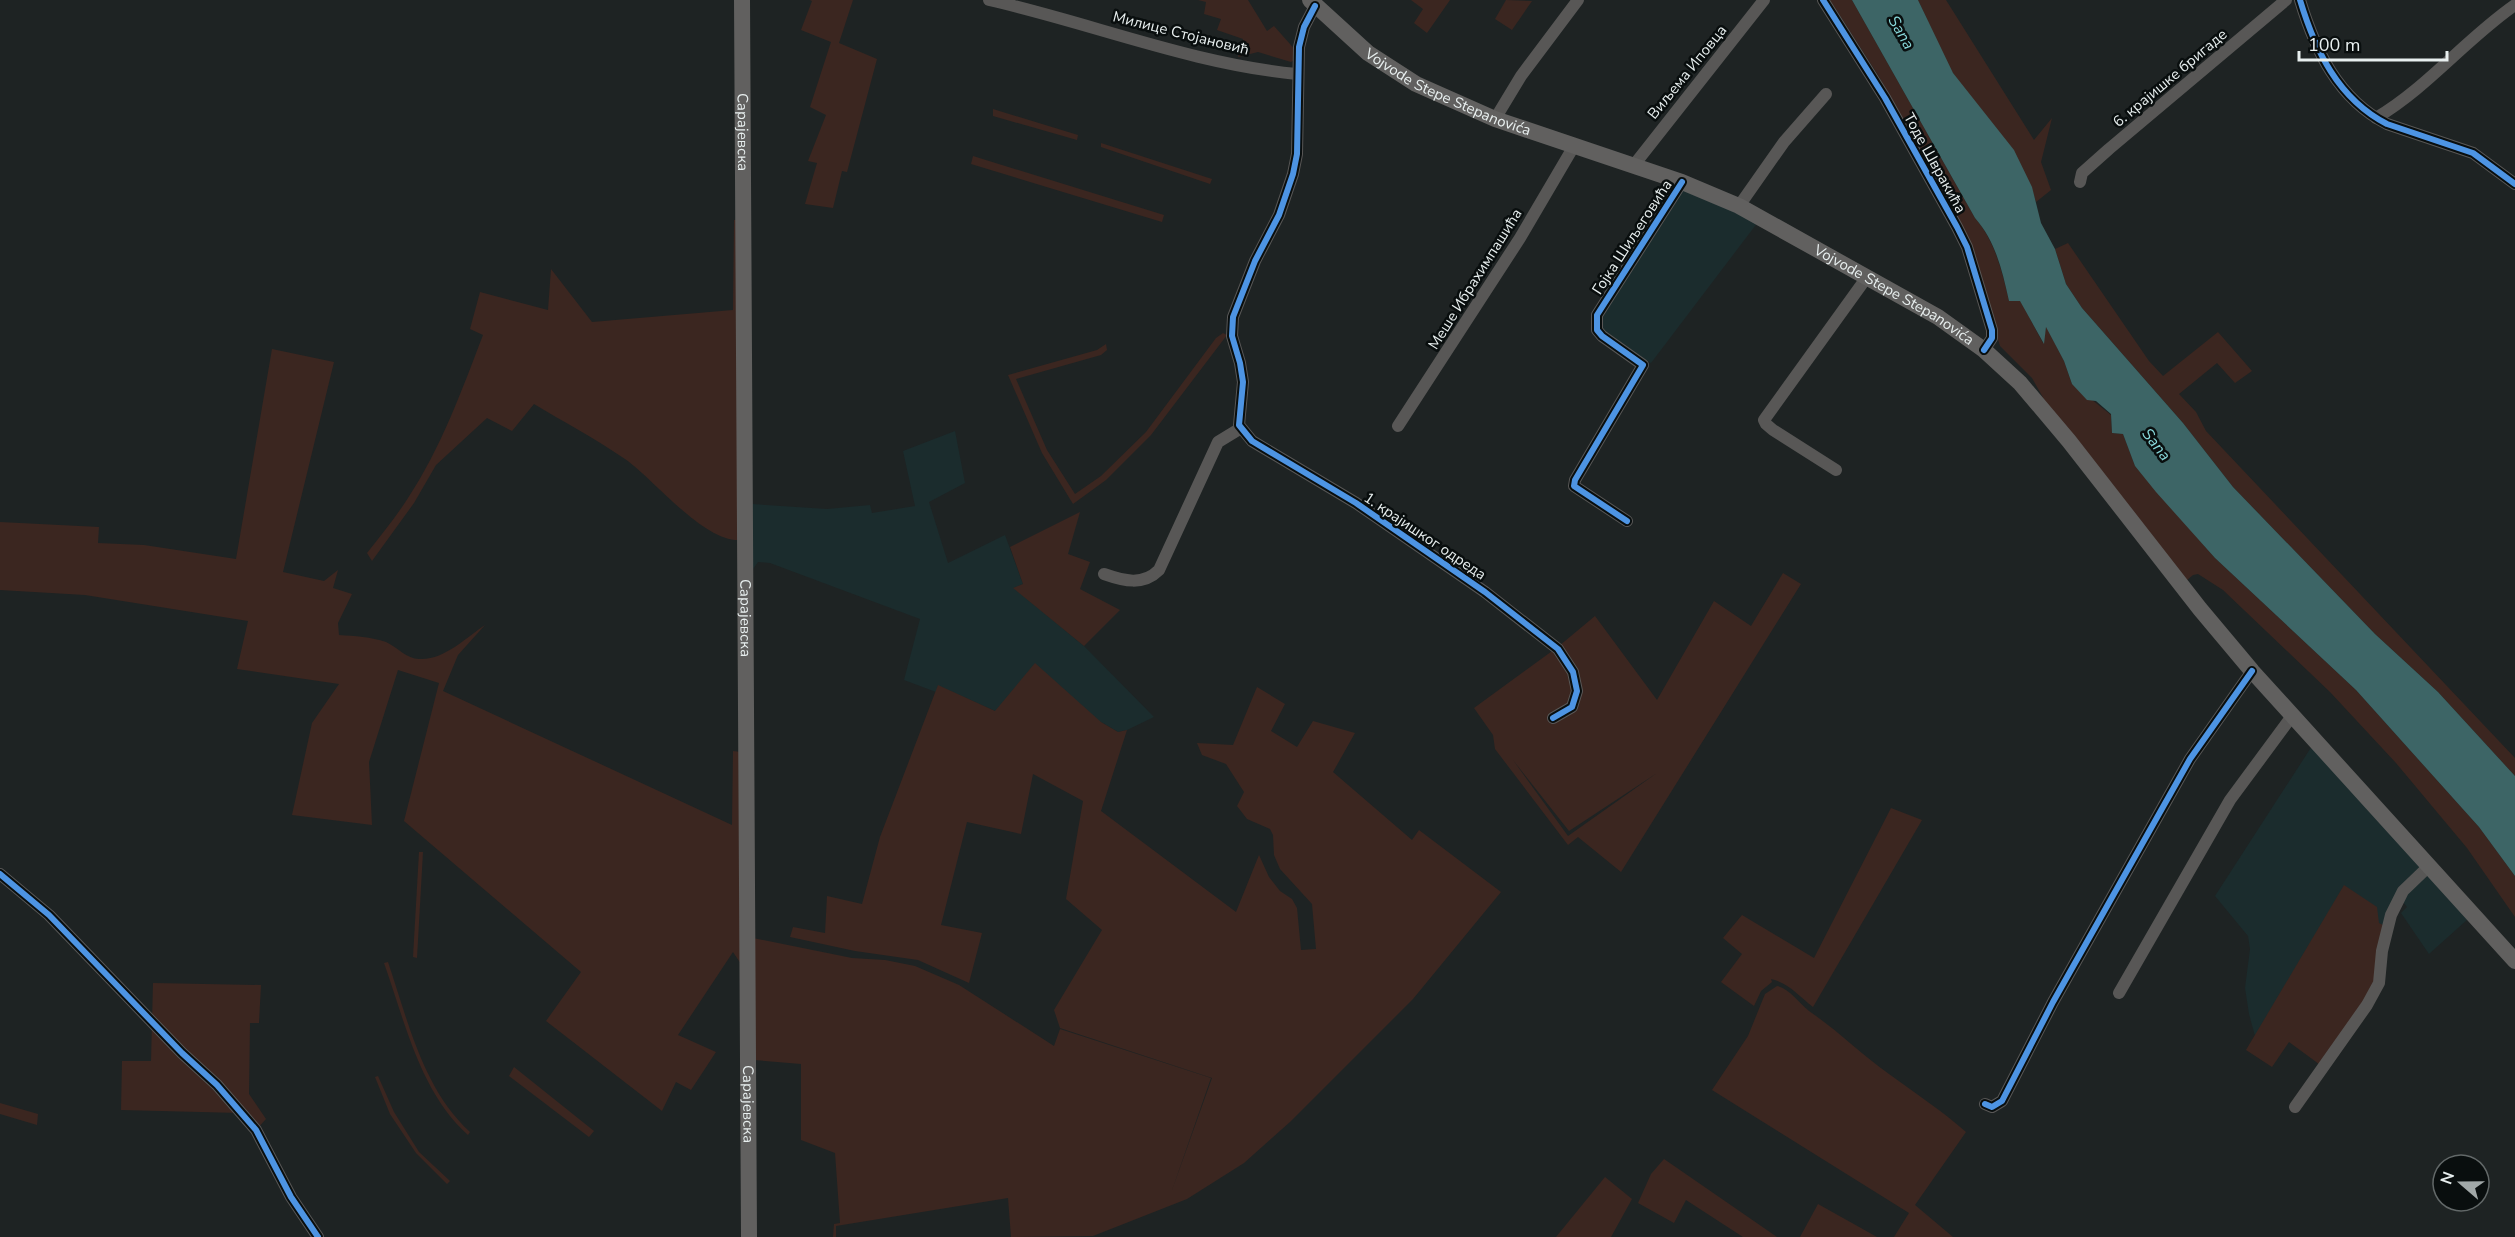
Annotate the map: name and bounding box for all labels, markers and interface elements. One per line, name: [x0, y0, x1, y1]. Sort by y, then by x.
street label: Милице Стојановић: [1111, 6, 1251, 60]
water label: Sana: [1883, 11, 1920, 54]
street label: Виљема Иповца: [1643, 21, 1731, 123]
street label: 6. крајишке бригаде: [2109, 24, 2231, 132]
scale bar: [2299, 24, 2448, 62]
text: 100 m: [2308, 33, 2360, 57]
street label: Vojvode Stepe Stepanovića: [1360, 43, 1534, 140]
street label: Сарајевска: [733, 93, 753, 171]
street label: Тоде Швракића: [1899, 109, 1971, 217]
street label: Гојка Шиљеговића: [1587, 176, 1677, 298]
street label: Меше Ибрахимпашића: [1423, 205, 1527, 353]
street label: Vojvode Stepe Stepanovića: [1810, 239, 1978, 350]
water label: Sana: [2136, 424, 2176, 466]
street label: 1. крајишког одреда: [1360, 488, 1490, 584]
street label: Сарајевска: [735, 579, 756, 657]
street label: Сарајевска: [738, 1065, 758, 1143]
north arrow: [2431, 1153, 2491, 1213]
text: N: [2435, 1169, 2460, 1188]

